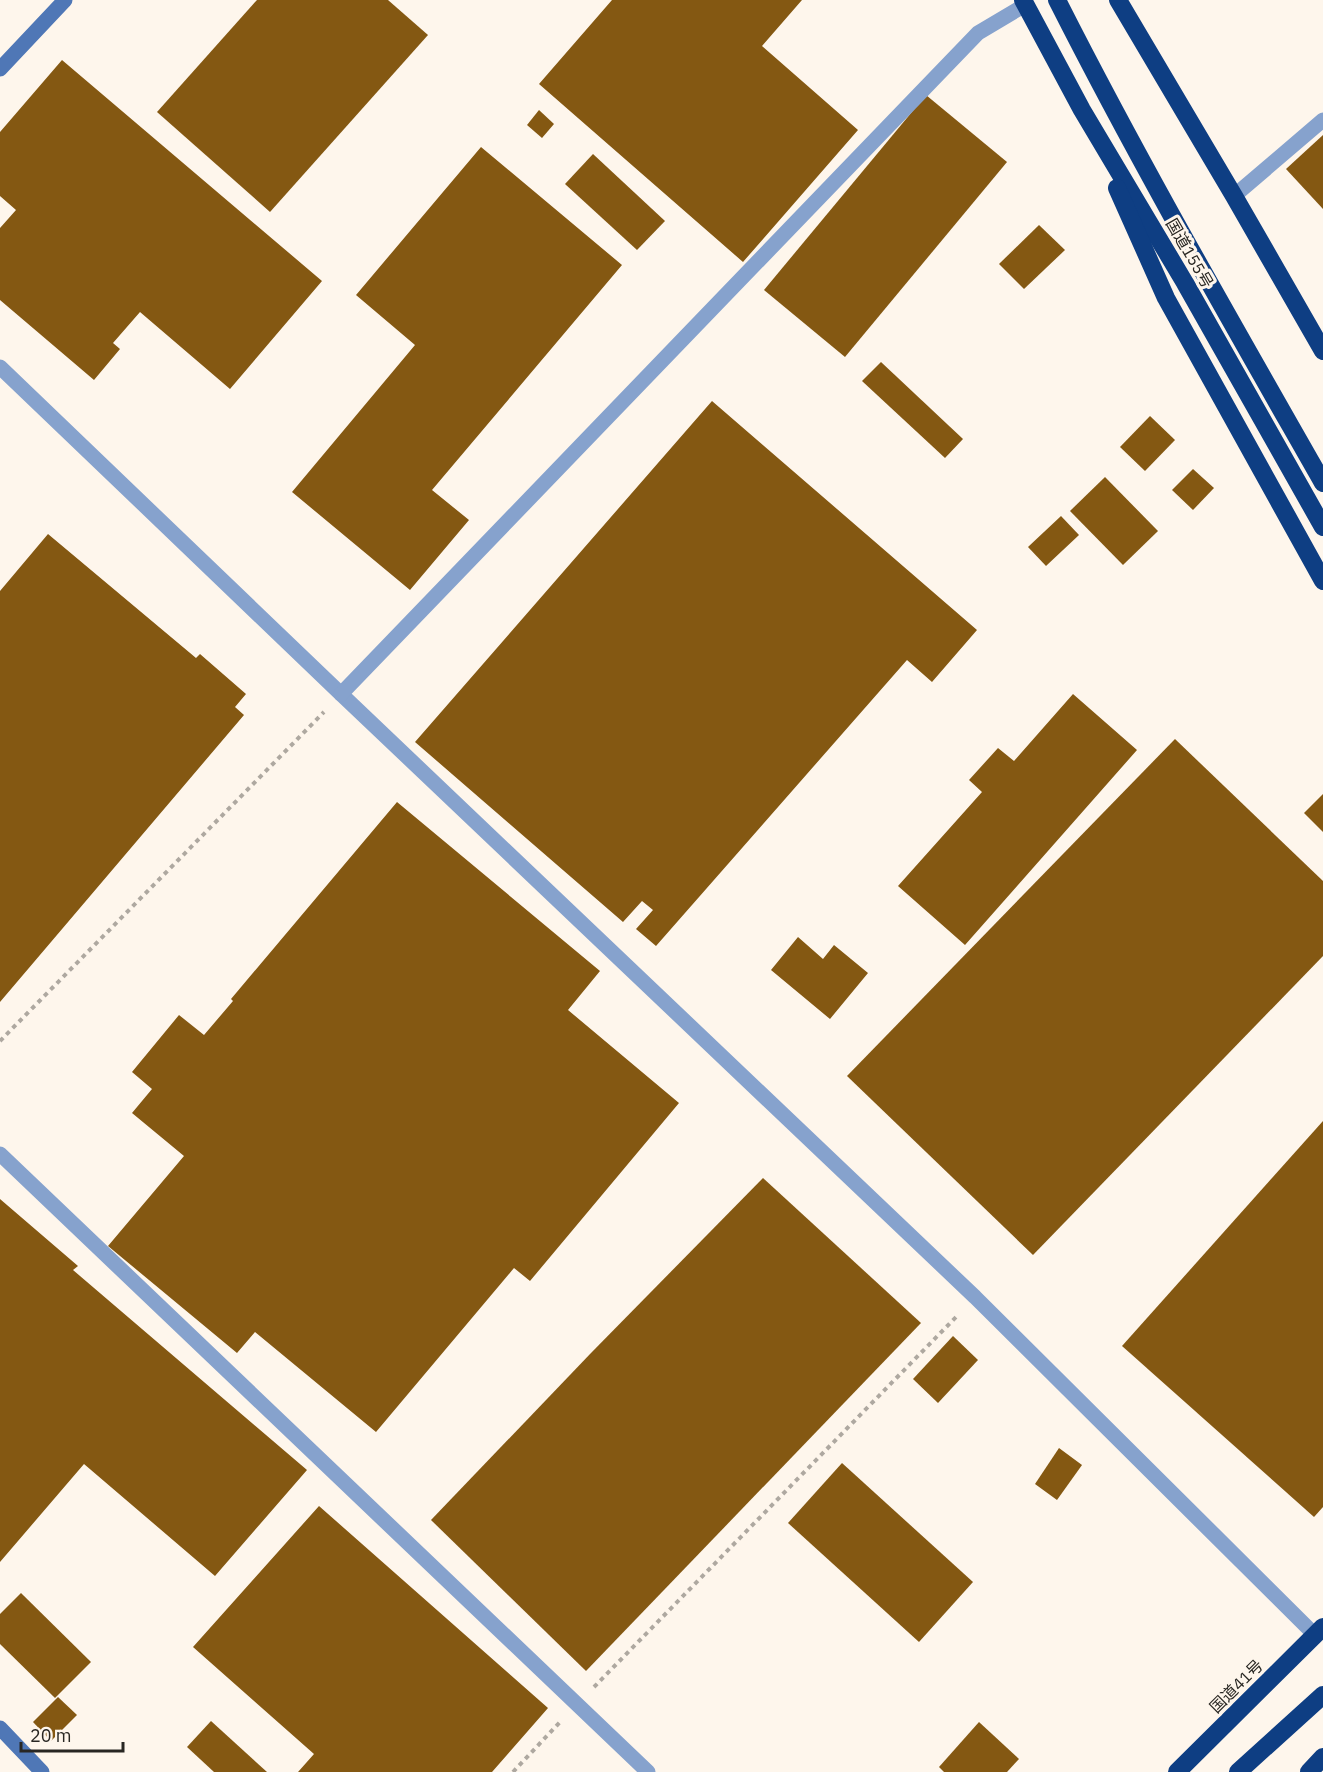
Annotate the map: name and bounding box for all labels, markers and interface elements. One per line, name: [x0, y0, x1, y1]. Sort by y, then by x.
street label: 国道155号: [1162, 215, 1218, 291]
street label: 国道41号: [1205, 1655, 1267, 1717]
scale bar: [21, 1715, 123, 1753]
text: 20 m: [30, 1724, 72, 1747]

